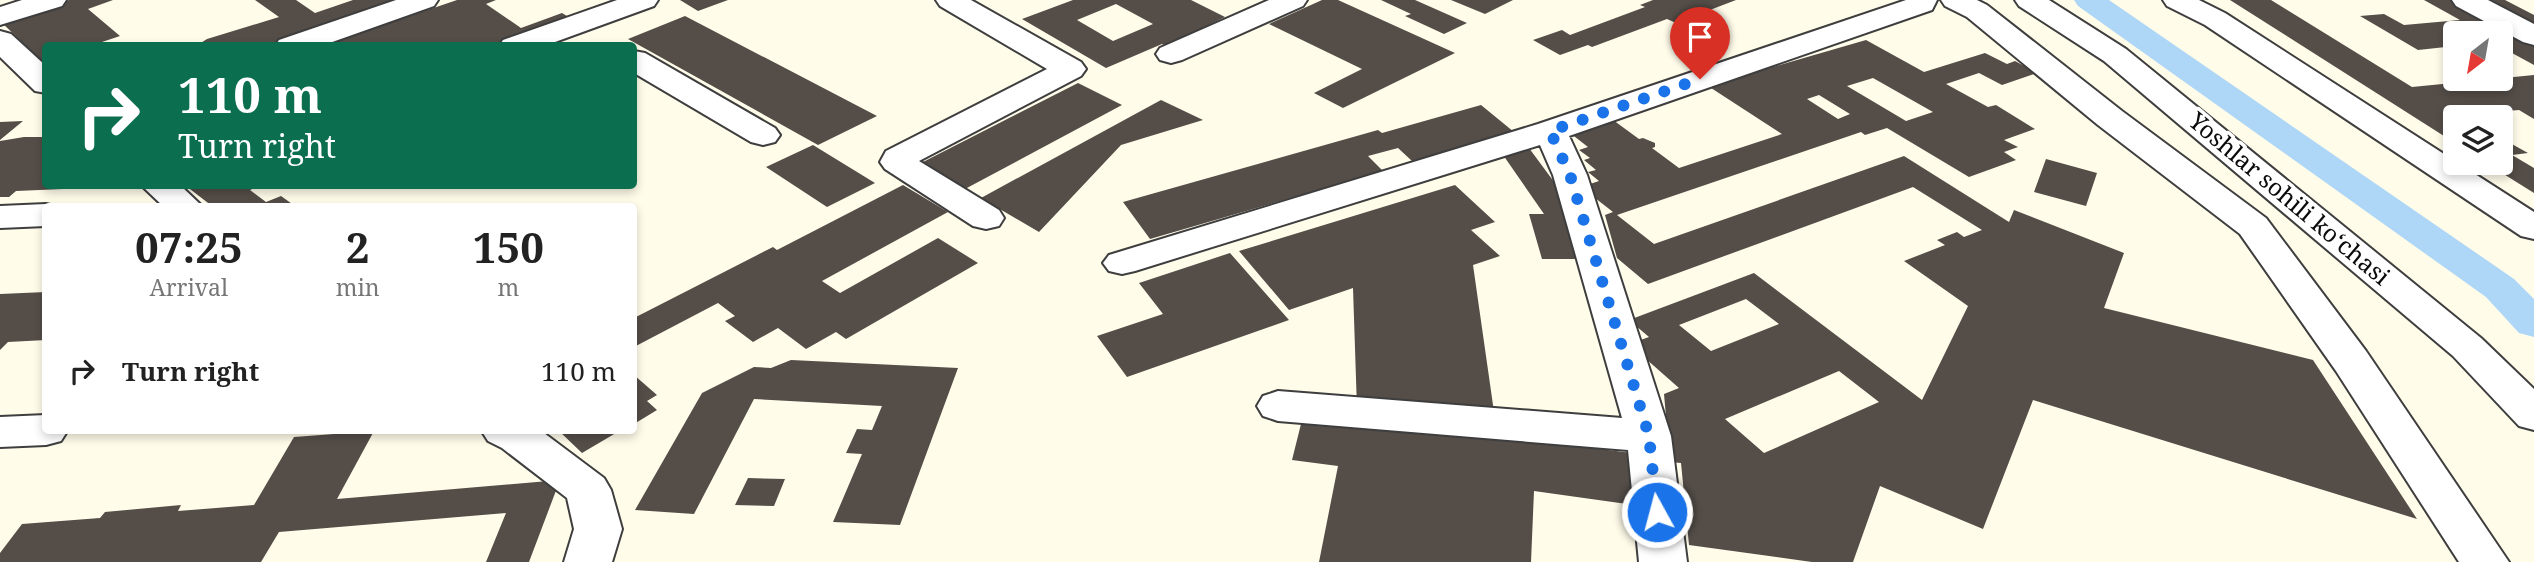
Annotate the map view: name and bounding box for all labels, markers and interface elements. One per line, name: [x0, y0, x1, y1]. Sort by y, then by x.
pin: [1670, 7, 1730, 79]
icon: arrive: [1681, 18, 1719, 56]
north arrow: [2443, 21, 2513, 91]
map controls: [2443, 21, 2513, 175]
text: 110 m: [178, 61, 322, 127]
icon: right: [63, 70, 154, 161]
street label: Yoshlar sohili koʻchasi: [2182, 103, 2398, 292]
button: layers: [2443, 105, 2513, 175]
text: Turn right: [178, 124, 336, 167]
text: 07:25: [135, 218, 243, 275]
text: 2: [346, 218, 370, 275]
text: 150: [473, 218, 544, 275]
text: Arrival: [150, 271, 228, 303]
text: min: [336, 271, 380, 303]
text: m: [497, 271, 519, 303]
icon: right: [63, 352, 101, 390]
text: Turn right: [122, 353, 259, 389]
text: 110 m: [541, 353, 616, 389]
position arrow: [1620, 475, 1694, 549]

